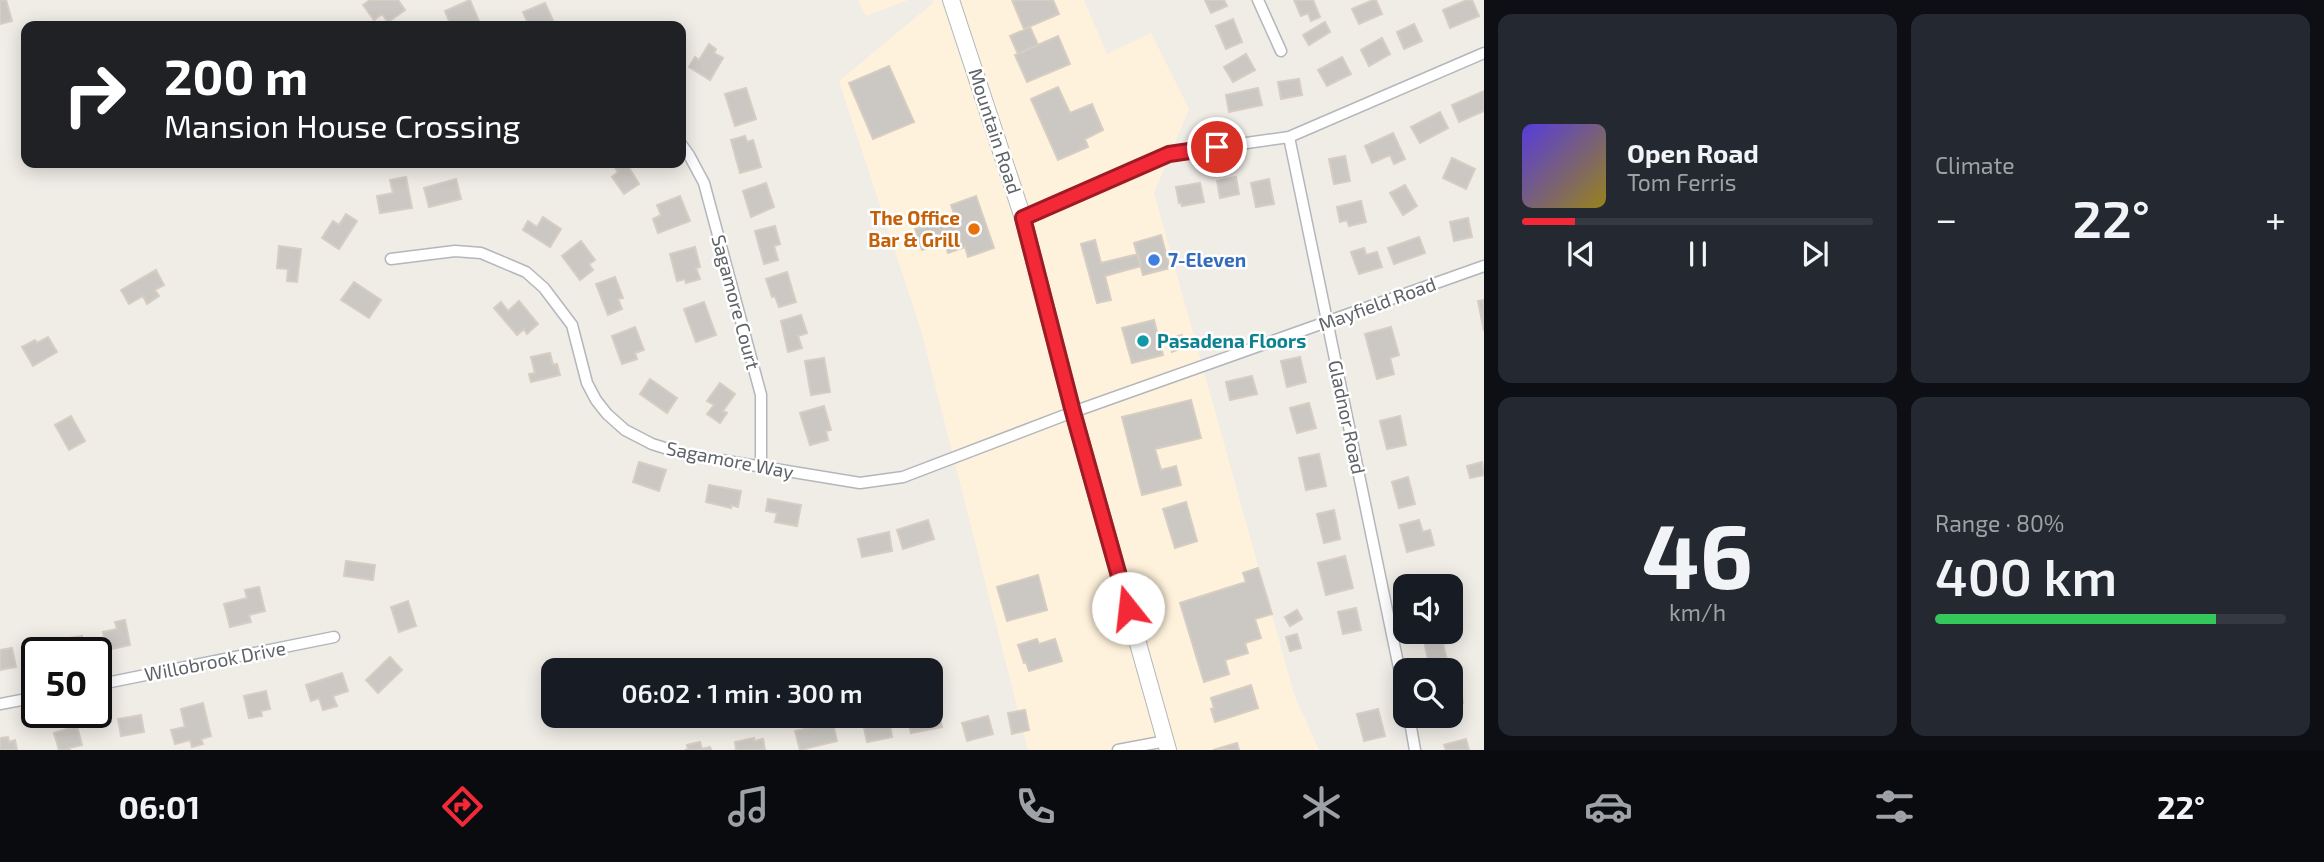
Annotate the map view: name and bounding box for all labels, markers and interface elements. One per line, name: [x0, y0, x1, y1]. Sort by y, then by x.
text: 200 m: [164, 46, 308, 105]
icon: right: [49, 49, 140, 140]
street label: Mountain Road: [964, 65, 1027, 197]
text: Mansion House Crossing: [164, 106, 520, 144]
pin: [1187, 117, 1247, 177]
icon: arrive: [1198, 128, 1236, 166]
text: Open Road: [1627, 137, 1759, 168]
text: Climate: [1935, 151, 2015, 179]
text: Tom Ferris: [1627, 168, 1736, 196]
text: 22°: [2072, 186, 2150, 248]
text: −: [1935, 195, 1957, 241]
text: +: [2265, 195, 2286, 241]
place label: The Office Bar & Grill: [868, 206, 961, 251]
marker: The Office Bar & Grill: [966, 221, 982, 237]
street label: Sagamore Court: [707, 232, 766, 372]
icon: previous: [1562, 235, 1600, 273]
icon: pause: [1679, 235, 1717, 273]
icon: next: [1796, 235, 1834, 273]
place label: 7-Eleven: [1168, 248, 1246, 271]
marker: 7-Eleven: [1146, 252, 1162, 268]
street label: Mayfield Road: [1315, 272, 1439, 335]
place label: Pasadena Floors: [1157, 329, 1306, 352]
marker: Pasadena Floors: [1135, 333, 1151, 349]
street label: Gladnor Road: [1324, 358, 1371, 476]
street label: Sagamore Way: [664, 436, 796, 483]
text: 46: [1642, 498, 1753, 607]
text: Range · 80%: [1935, 509, 2064, 537]
text: 400 km: [1935, 544, 2117, 606]
position arrow: [1091, 571, 1165, 645]
map controls: [1393, 574, 1463, 728]
button: sound: [1393, 574, 1463, 644]
text: km/h: [1669, 598, 1726, 626]
street label: Willobrook Drive: [142, 636, 287, 685]
speed limit sign: 50: [21, 637, 112, 728]
button: search: [1393, 658, 1463, 728]
text: 06:02 · 1 min · 300 m: [621, 677, 863, 708]
icon: directions: [438, 782, 487, 831]
icon: music: [724, 782, 773, 831]
icon: phone: [1011, 782, 1060, 831]
icon: climate: [1297, 782, 1346, 831]
icon: car: [1584, 782, 1633, 831]
icon: filters: [1870, 782, 1919, 831]
text: 06:01: [119, 787, 200, 825]
text: 22°: [2157, 787, 2205, 825]

